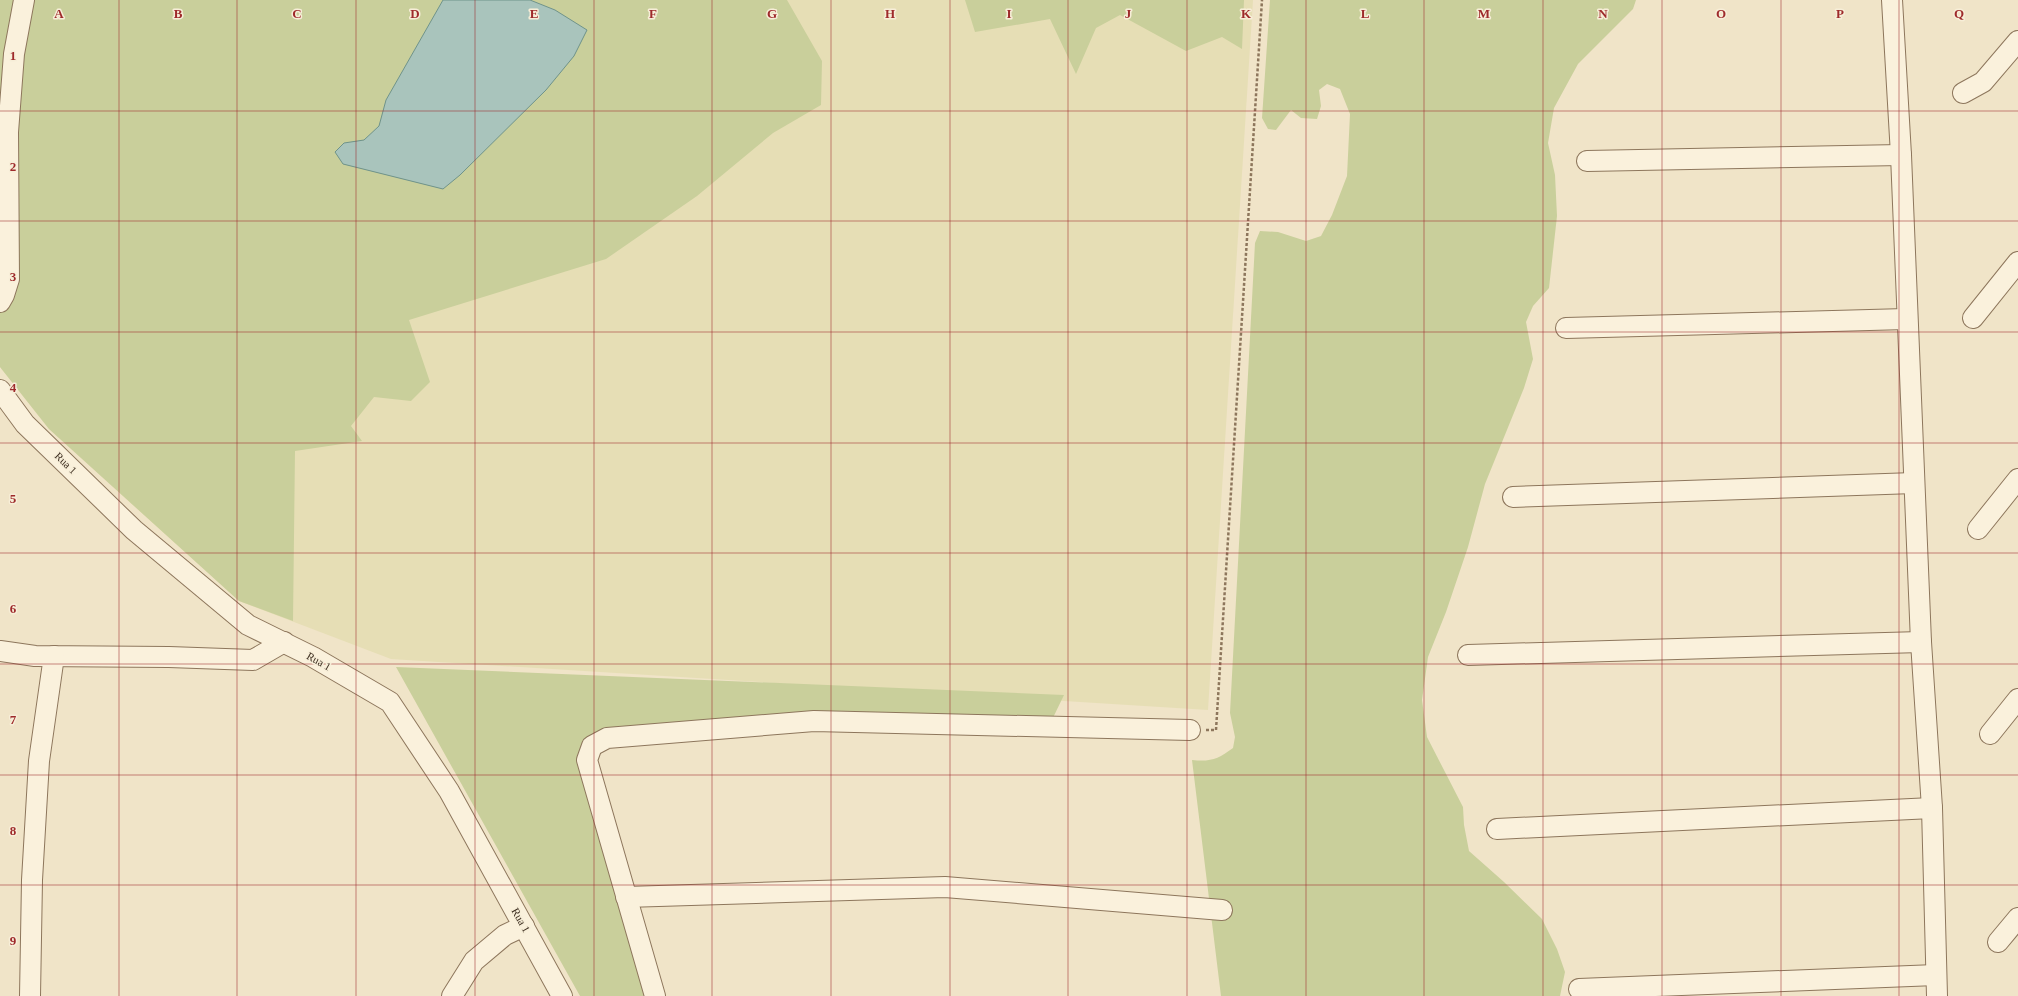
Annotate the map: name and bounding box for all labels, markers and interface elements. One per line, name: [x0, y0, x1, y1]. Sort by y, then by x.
text: A: [54, 6, 64, 21]
text: B: [174, 6, 183, 21]
text: C: [292, 6, 302, 21]
text: D: [410, 6, 420, 21]
text: E: [530, 6, 538, 21]
text: F: [649, 6, 657, 21]
text: G: [767, 6, 777, 21]
text: H: [885, 6, 895, 21]
text: I: [1006, 6, 1012, 21]
text: J: [1125, 6, 1132, 21]
text: K: [1241, 6, 1252, 21]
text: L: [1361, 6, 1370, 21]
text: M: [1478, 6, 1490, 21]
text: N: [1598, 6, 1608, 21]
text: O: [1716, 6, 1726, 21]
text: P: [1836, 6, 1844, 21]
text: Q: [1954, 6, 1964, 21]
text: 1: [10, 48, 16, 63]
text: 2: [10, 159, 16, 174]
text: 3: [10, 269, 17, 284]
text: 4: [10, 380, 17, 395]
street label: Rua 1: [52, 450, 80, 476]
text: 5: [10, 491, 17, 506]
text: 6: [10, 601, 17, 616]
street label: Rua 1: [305, 649, 333, 673]
text: 7: [10, 712, 17, 727]
text: 8: [10, 823, 17, 838]
street label: Rua 1: [509, 906, 533, 934]
text: 9: [10, 933, 17, 948]

